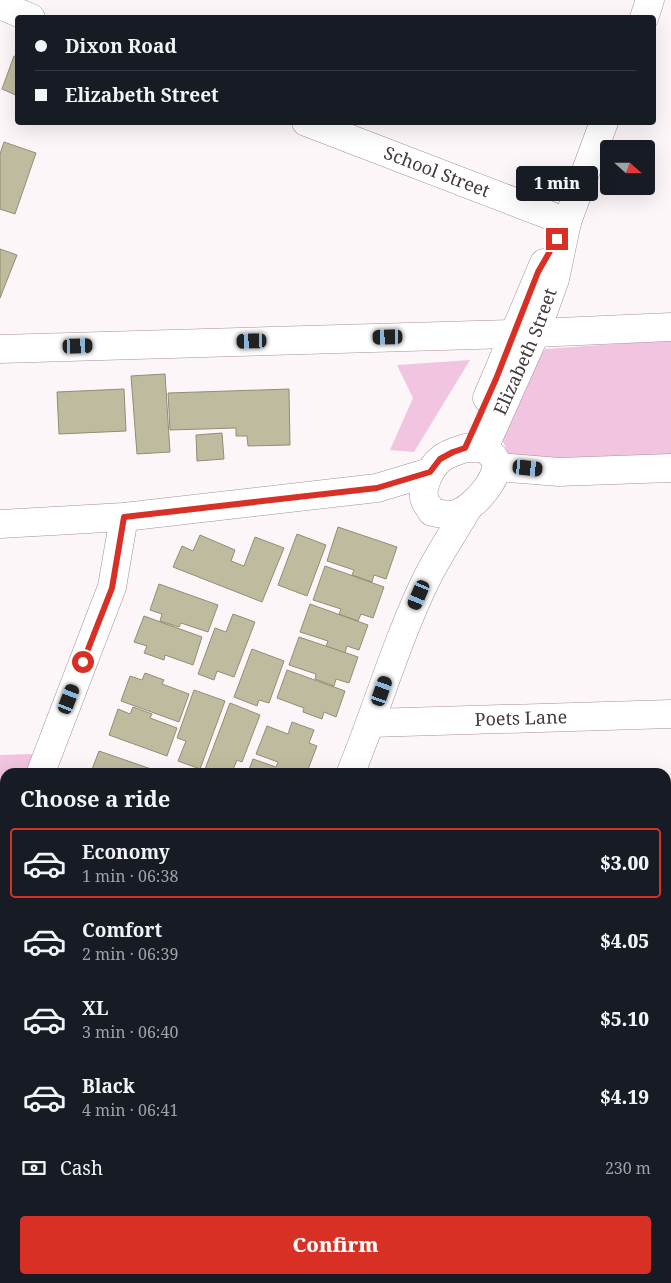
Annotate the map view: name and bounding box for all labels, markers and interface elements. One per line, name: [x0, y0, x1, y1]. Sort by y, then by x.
text: Dixon Road: [65, 33, 177, 59]
text: Elizabeth Street: [65, 82, 219, 108]
street label: School Street: [381, 140, 493, 202]
north arrow: [600, 140, 655, 195]
map controls: [600, 140, 655, 195]
callout: 1 min: [516, 166, 598, 202]
text: 1 min: [534, 172, 580, 194]
route end: [546, 228, 568, 250]
street label: Elizabeth Street: [487, 285, 562, 418]
car: [372, 329, 403, 345]
car: [236, 333, 267, 349]
car: [62, 338, 93, 354]
car: [512, 459, 543, 477]
car: [406, 578, 431, 612]
route start: [72, 651, 94, 673]
car: [370, 674, 393, 708]
car: [56, 682, 81, 716]
street label: Poets Lane: [474, 704, 568, 731]
text: Choose a ride: [20, 783, 170, 813]
text: Economy: [82, 839, 170, 865]
icon: car: [22, 841, 67, 886]
text: $3.00: [600, 850, 649, 876]
text: 1 min · 06:38: [82, 865, 178, 887]
text: Comfort: [82, 917, 162, 943]
icon: car: [22, 919, 67, 964]
text: $4.05: [600, 928, 649, 954]
text: 2 min · 06:39: [82, 943, 178, 965]
text: XL: [82, 995, 108, 1021]
icon: car: [22, 997, 67, 1042]
text: $5.10: [600, 1006, 649, 1032]
text: 3 min · 06:40: [82, 1021, 178, 1043]
text: Black: [82, 1073, 135, 1099]
icon: car: [22, 1075, 67, 1120]
text: $4.19: [600, 1084, 649, 1110]
text: 4 min · 06:41: [82, 1099, 178, 1121]
icon: cash: [20, 1154, 48, 1182]
text: Cash: [60, 1155, 103, 1181]
text: 230 m: [605, 1157, 651, 1179]
button: Confirm: [20, 1216, 651, 1274]

